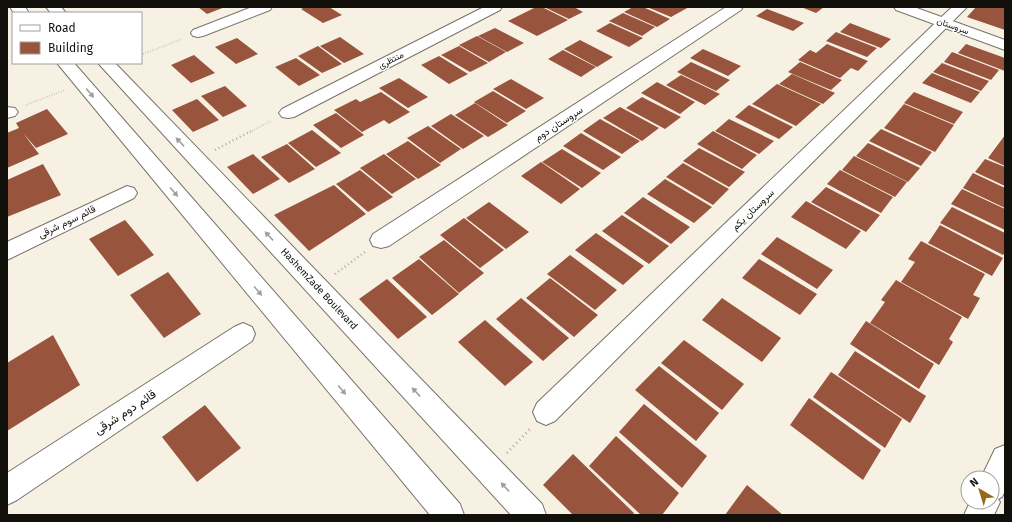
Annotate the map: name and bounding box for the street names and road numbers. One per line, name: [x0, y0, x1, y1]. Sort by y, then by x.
street label: سروستان: [935, 16, 970, 37]
street label: منتظری: [377, 49, 406, 71]
street label: سروستان دوم: [533, 104, 585, 144]
street label: سروستان یکم: [729, 187, 777, 233]
street label: قائم سوم شرقی: [36, 203, 98, 241]
street label: HashemZade Boulevard: [278, 246, 360, 332]
street label: قائم دوم شرقی: [91, 387, 159, 438]

